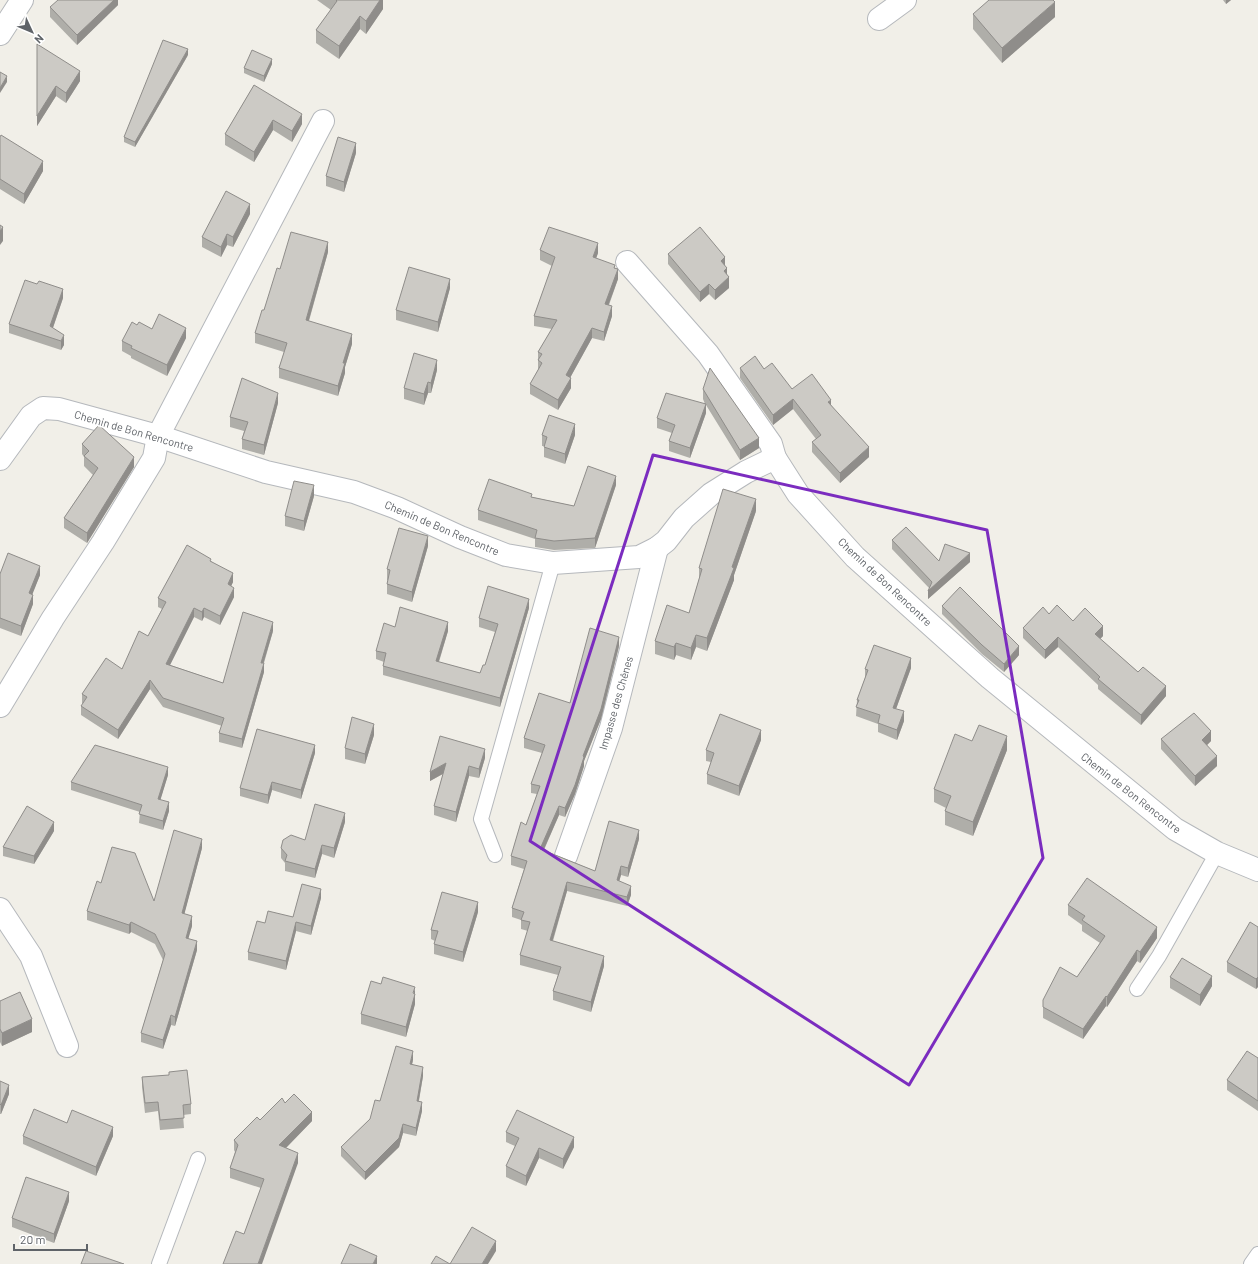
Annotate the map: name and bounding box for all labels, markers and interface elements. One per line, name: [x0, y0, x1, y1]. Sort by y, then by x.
north arrow: [12, 12, 52, 52]
text: N: [32, 32, 47, 46]
street label: Chemin de Bon Rencontre: [73, 407, 195, 454]
street label: Chemin de Bon Rencontre: [383, 497, 502, 558]
street label: Chemin de Bon Rencontre: [836, 535, 935, 629]
street label: Impasse des Chênes: [596, 655, 635, 751]
street label: Chemin de Bon Rencontre: [1079, 750, 1184, 836]
scale bar: [14, 1226, 87, 1252]
text: 20 m: [20, 1232, 46, 1246]

